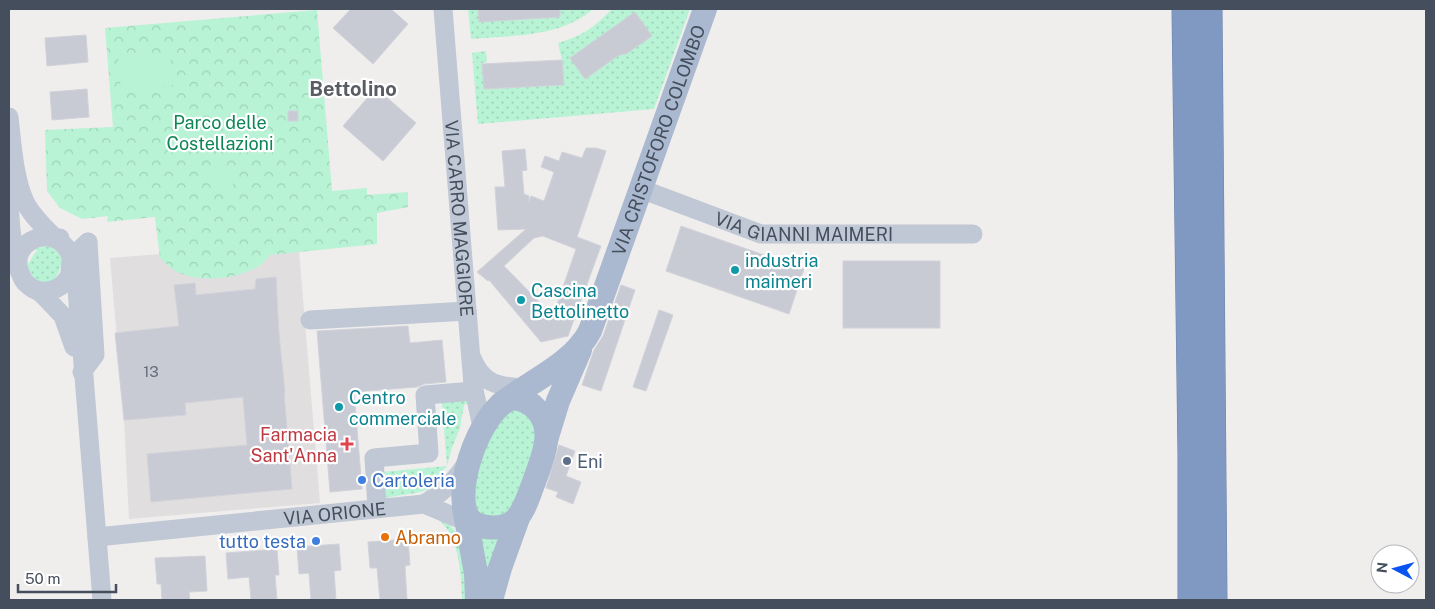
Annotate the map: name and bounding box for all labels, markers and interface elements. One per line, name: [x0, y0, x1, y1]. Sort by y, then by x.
street label: VIA CRISTOFORO COLOMBO: [607, 22, 709, 258]
district label: Bettolino: [309, 77, 397, 101]
park label: Parco delle Costellazioni: [167, 112, 273, 154]
street label: VIA CARRO MAGGIORE: [441, 119, 478, 318]
street label: VIA GIANNI MAIMERI: [712, 207, 893, 245]
place label: industria maimeri: [745, 250, 819, 292]
marker: industria maimeri: [729, 264, 741, 276]
place label: Cascina Bettolinetto: [531, 280, 629, 322]
marker: Cascina Bettolinetto: [515, 294, 527, 306]
house number: 13: [143, 363, 159, 380]
place label: Centro commerciale: [349, 387, 456, 429]
marker: Centro commerciale: [333, 401, 345, 413]
place label: Farmacia Sant'Anna: [250, 424, 337, 466]
marker: Farmacia Sant'Anna: [341, 438, 353, 450]
place label: Eni: [577, 451, 603, 472]
marker: Eni: [561, 455, 573, 467]
place label: Cartoleria: [372, 470, 455, 491]
marker: Cartoleria: [356, 474, 368, 486]
street label: VIA ORIONE: [283, 497, 387, 529]
place label: Abramo: [395, 527, 461, 548]
place label: tutto testa: [219, 531, 306, 552]
marker: Abramo: [379, 531, 391, 543]
marker: tutto testa: [310, 535, 322, 547]
north arrow: [1370, 544, 1420, 594]
text: N: [1374, 561, 1391, 574]
scale bar: [18, 562, 115, 594]
text: 50 m: [25, 570, 60, 587]

